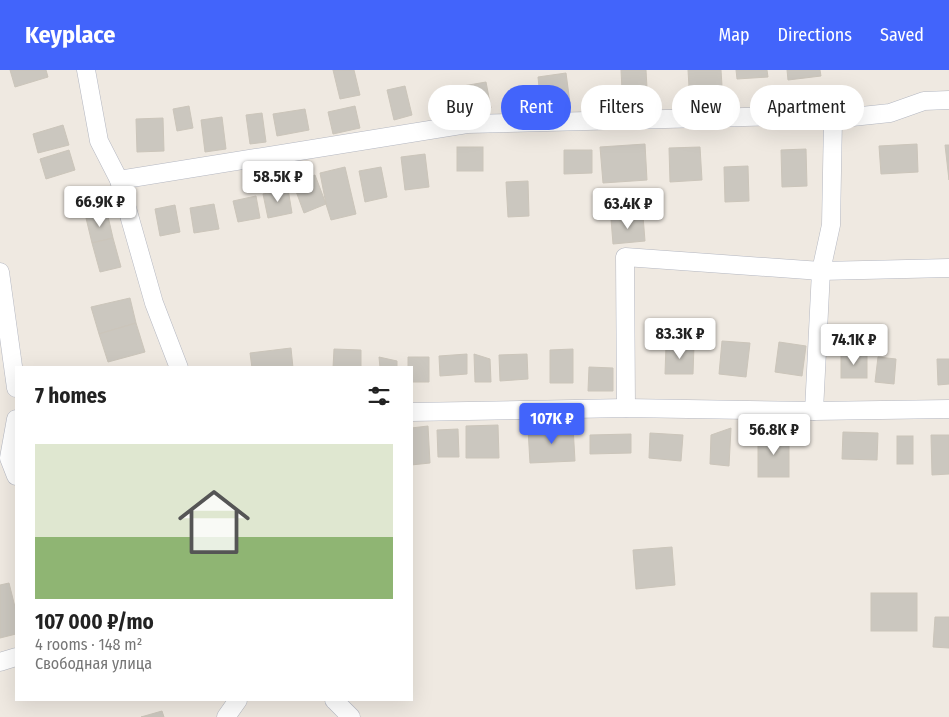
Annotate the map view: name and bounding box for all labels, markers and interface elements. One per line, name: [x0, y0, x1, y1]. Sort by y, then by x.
text: Keyplace: [25, 21, 115, 49]
text: Map: [718, 24, 750, 46]
text: Directions: [778, 24, 852, 46]
text: Saved: [880, 24, 924, 46]
chip: Buy: [428, 85, 491, 130]
chip: Rent: [501, 85, 571, 130]
chip: Filters: [581, 85, 662, 130]
chip: New: [672, 85, 740, 130]
chip: Apartment: [750, 85, 864, 130]
pin: 58.5K ₽: [232, 160, 324, 203]
text: 58.5K ₽: [253, 167, 303, 186]
pin: 66.9K ₽: [54, 186, 146, 228]
pin: 63.4K ₽: [582, 188, 674, 230]
text: 66.9K ₽: [75, 192, 125, 211]
text: 63.4K ₽: [604, 194, 652, 213]
pin: 83.3K ₽: [634, 318, 726, 360]
text: 83.3K ₽: [656, 324, 704, 343]
pin: 74.1K ₽: [808, 324, 900, 366]
text: 74.1K ₽: [832, 330, 876, 349]
icon: filters: [365, 382, 393, 410]
text: 7 homes: [35, 383, 106, 409]
pin: 107K ₽: [511, 402, 593, 445]
text: 107K ₽: [530, 409, 574, 428]
pin: 56.8K ₽: [728, 414, 820, 456]
text: 56.8K ₽: [749, 420, 799, 439]
icon: home: [169, 477, 259, 567]
text: 107 000 ₽/mo: [35, 609, 154, 635]
text: 4 rooms · 148 m²: [35, 635, 142, 654]
text: Свободная улица: [35, 654, 152, 673]

